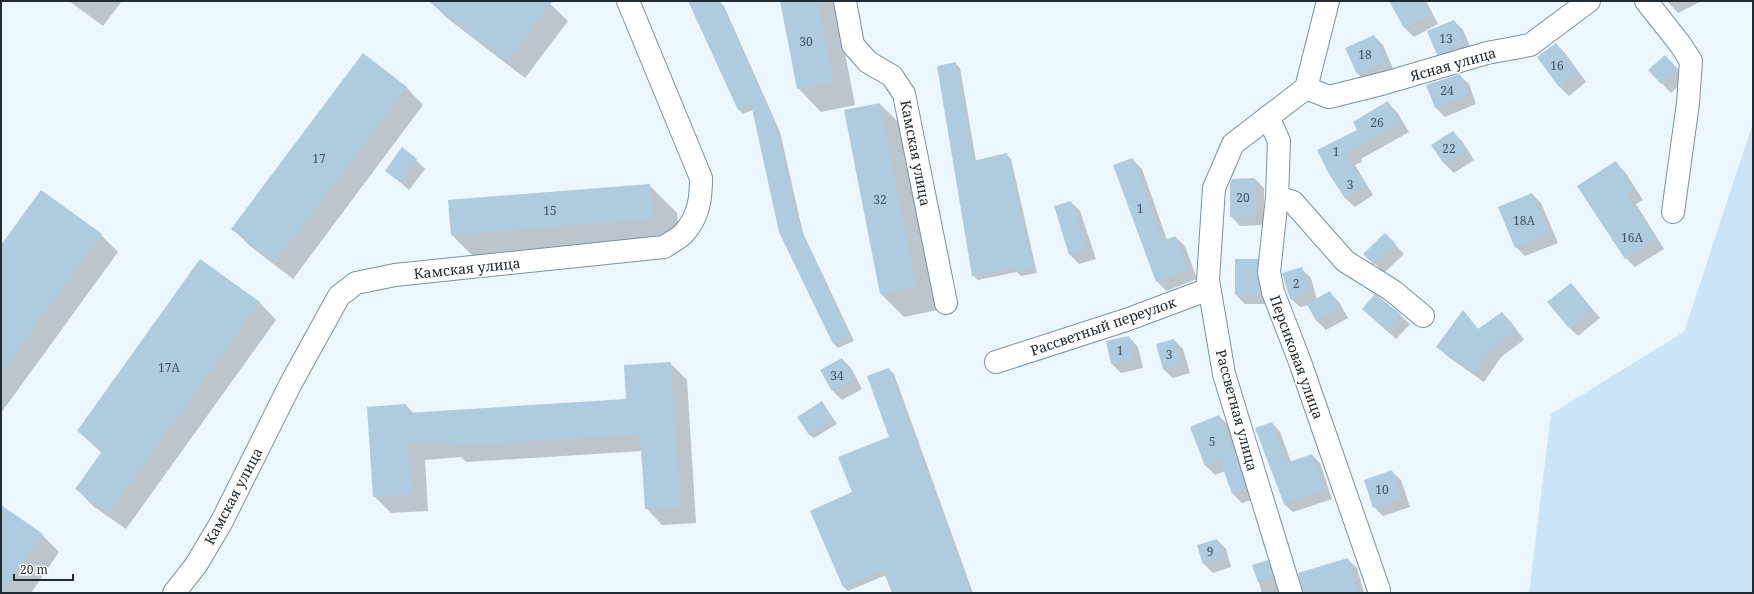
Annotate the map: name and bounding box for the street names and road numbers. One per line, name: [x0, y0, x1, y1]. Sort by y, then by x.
street label: Ясная улица: [1407, 43, 1498, 86]
street label: Камская улица: [896, 98, 936, 208]
street label: Камская улица: [413, 253, 521, 283]
street label: Рассветный переулок: [1028, 292, 1179, 360]
street label: Персиковая улица: [1266, 292, 1328, 422]
street label: Рассветная улица: [1212, 347, 1262, 473]
street label: Камская улица: [199, 444, 267, 548]

